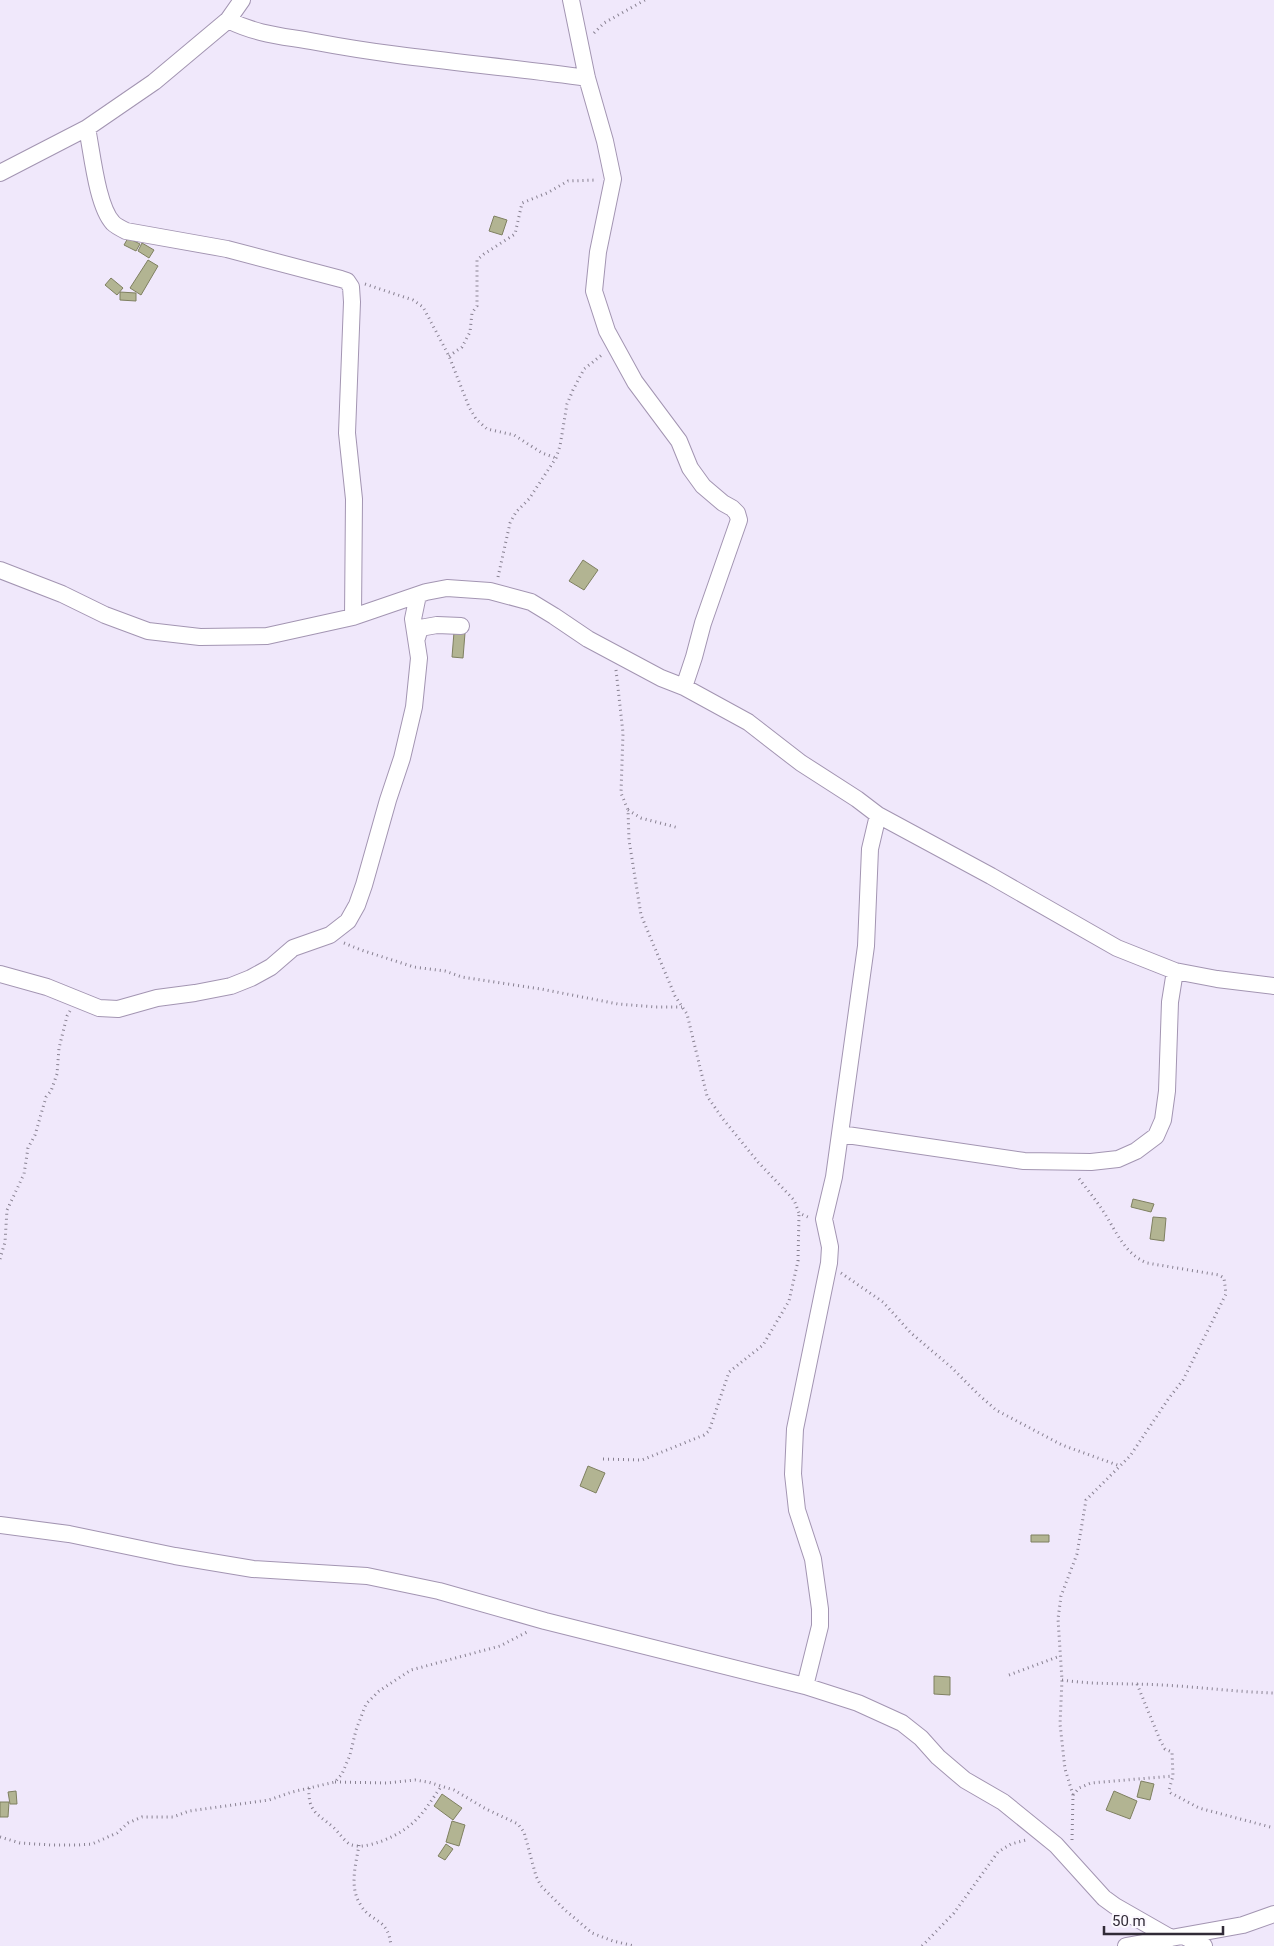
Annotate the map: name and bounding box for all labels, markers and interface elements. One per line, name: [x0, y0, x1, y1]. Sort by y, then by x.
scale bar: [1104, 1904, 1223, 1936]
text: 50 m: [1112, 1912, 1146, 1930]

